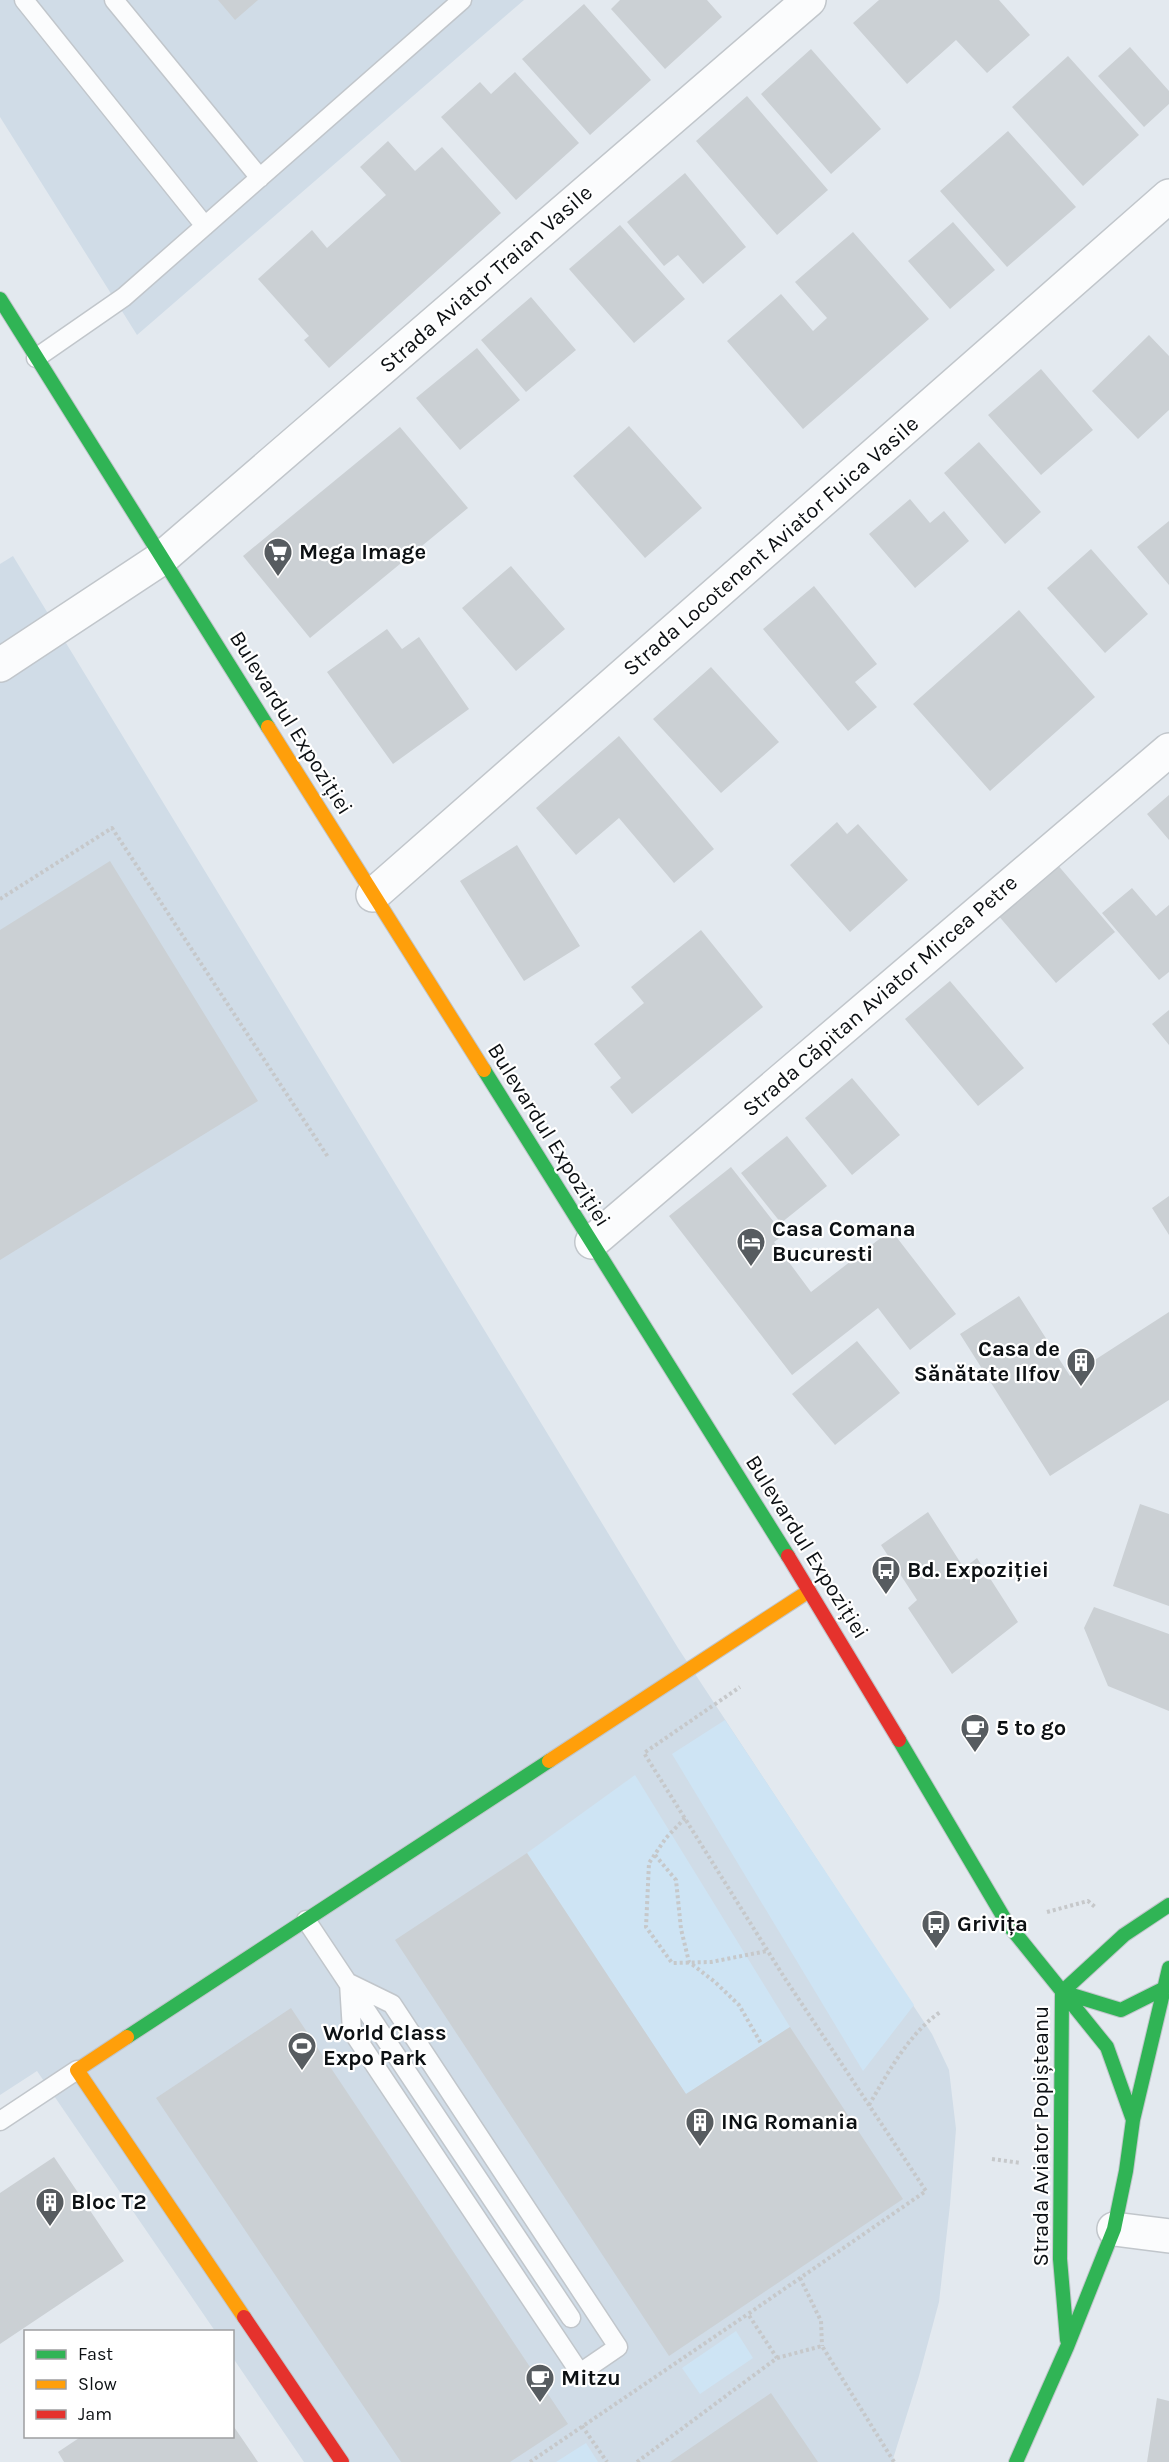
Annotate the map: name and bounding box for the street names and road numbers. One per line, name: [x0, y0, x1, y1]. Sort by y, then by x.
street label: Strada Aviator Traian Vasile: [374, 180, 598, 378]
street label: Strada Locotenent Aviator Fuica Vasile: [618, 411, 924, 681]
street label: Bulevardul Expoziției: [224, 626, 358, 820]
street label: Strada Căpitan Aviator Mircea Petre: [737, 870, 1023, 1122]
street label: Bulevardul Expoziției: [482, 1038, 616, 1232]
street label: Bulevardul Expoziției: [740, 1450, 874, 1644]
street label: Strada Aviator Popișteanu: [1028, 2006, 1054, 2266]

